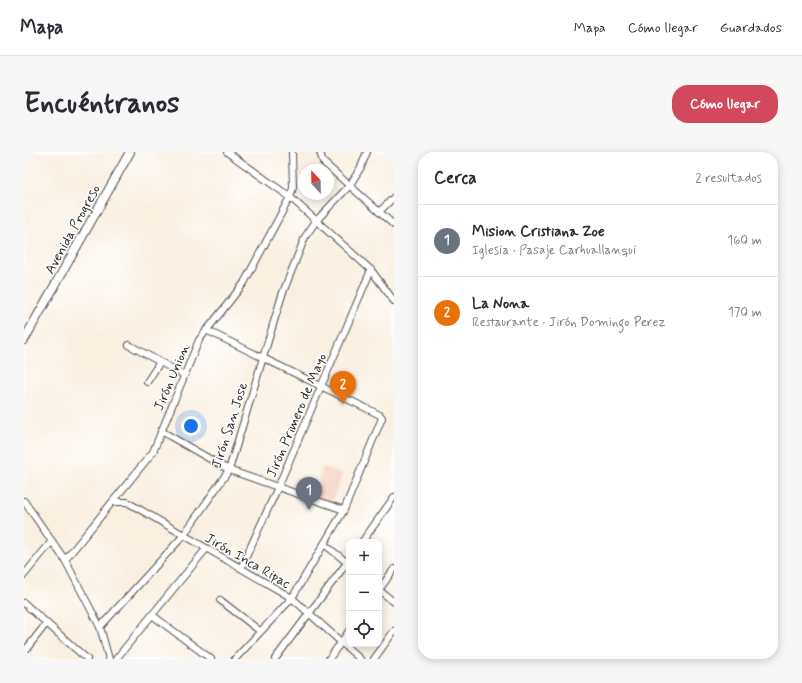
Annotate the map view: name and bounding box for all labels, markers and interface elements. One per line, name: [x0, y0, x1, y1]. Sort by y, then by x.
text: Mapa: [20, 15, 63, 40]
text: Mapa: [574, 19, 606, 37]
text: Cómo llegar: [628, 19, 698, 37]
text: Guardados: [720, 19, 782, 37]
button: Cómo llegar: [672, 85, 778, 123]
text: Encuéntranos: [24, 86, 180, 123]
north arrow: [298, 164, 334, 200]
text: Cerca: [434, 167, 477, 189]
text: 2 resultados: [695, 170, 762, 187]
street label: Avenida Progreso: [41, 181, 105, 277]
text: Mision Cristiana Zoe: [472, 222, 605, 242]
text: 1: [444, 232, 450, 249]
text: 160 m: [727, 232, 762, 249]
text: Iglesia · Pasaje Carhuallanqui: [472, 242, 636, 259]
text: La Nona: [472, 294, 529, 314]
text: 2: [444, 304, 450, 321]
text: 170 m: [728, 304, 762, 321]
text: Restaurante · Jirón Domingo Perez: [472, 314, 665, 331]
street label: Jirón Union: [150, 341, 194, 413]
street label: Jirón Primero de Mayo: [263, 351, 331, 480]
pin: 2: [330, 371, 356, 404]
street label: Jirón San Jose: [208, 380, 252, 471]
your location: [181, 416, 201, 436]
pin: 1: [296, 477, 322, 510]
street label: Jirón Inca Ripac: [202, 529, 294, 593]
map controls: [346, 539, 382, 647]
button: +: [346, 539, 382, 575]
button: −: [346, 575, 382, 611]
button: locate: [346, 611, 382, 647]

